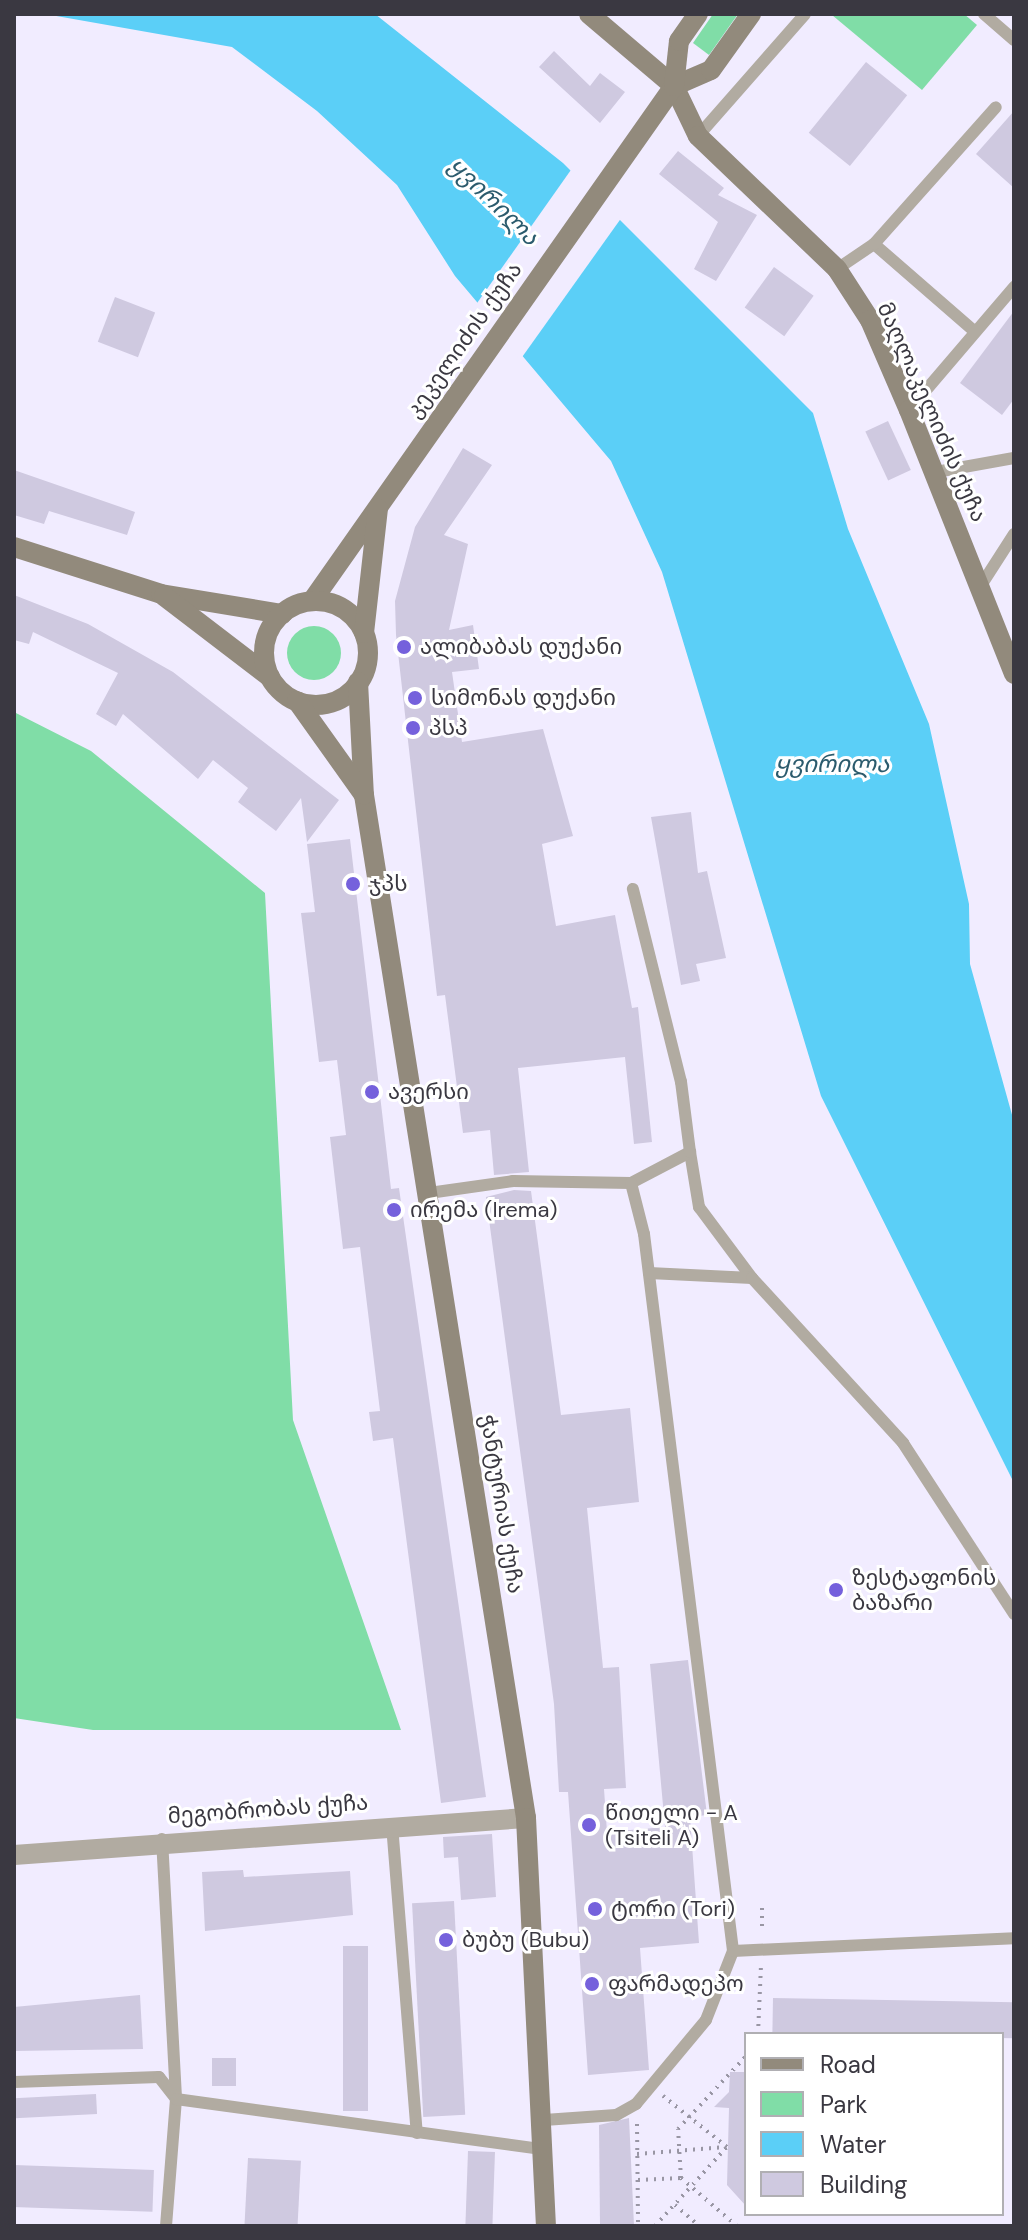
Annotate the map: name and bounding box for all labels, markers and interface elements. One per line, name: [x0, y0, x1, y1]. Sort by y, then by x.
water label: ყვირილა: [443, 151, 545, 251]
street label: კეკელიძის ქუჩა: [400, 257, 528, 423]
street label: მაღლაკელიძის ქუჩა: [872, 298, 992, 526]
place label: ალიბაბას დუქანი: [420, 634, 622, 660]
marker: ალიბაბას დუქანი: [395, 638, 413, 656]
place label: სიმონას დუქანი: [431, 685, 616, 711]
marker: სიმონას დუქანი: [406, 689, 424, 707]
place label: პსპ: [429, 715, 468, 741]
marker: პსპ: [404, 719, 422, 737]
water label: ყვირილა: [775, 750, 889, 778]
place label: ჯპს: [369, 871, 407, 897]
marker: ჯპს: [344, 875, 362, 893]
place label: ავერსი: [388, 1079, 469, 1105]
marker: ავერსი: [363, 1083, 381, 1101]
place label: ირემა (Irema): [410, 1197, 558, 1223]
marker: ირემა (Irema): [385, 1201, 403, 1219]
street label: ჭანტურიას ქუჩა: [475, 1413, 529, 1595]
place label: ზესტაფონის ბაზარი: [852, 1564, 996, 1616]
marker: ზესტაფონის ბაზარი: [827, 1581, 845, 1599]
street label: მეგობრობას ქუჩა: [167, 1789, 369, 1829]
place label: წითელი - A (Tsiteli A): [605, 1799, 738, 1850]
marker: წითელი - A (Tsiteli A): [580, 1816, 598, 1834]
place label: ტორი (Tori): [611, 1896, 735, 1922]
marker: ტორი (Tori): [586, 1900, 604, 1918]
place label: ბუბუ (Bubu): [462, 1927, 589, 1953]
marker: ბუბუ (Bubu): [437, 1931, 455, 1949]
place label: ფარმადეპო: [608, 1971, 744, 1997]
marker: ფარმადეპო: [583, 1975, 601, 1993]
legend: [744, 2032, 1004, 2216]
text: Road: [820, 2049, 876, 2080]
text: Park: [820, 2089, 867, 2120]
text: Water: [820, 2129, 886, 2160]
text: Building: [820, 2169, 907, 2200]

